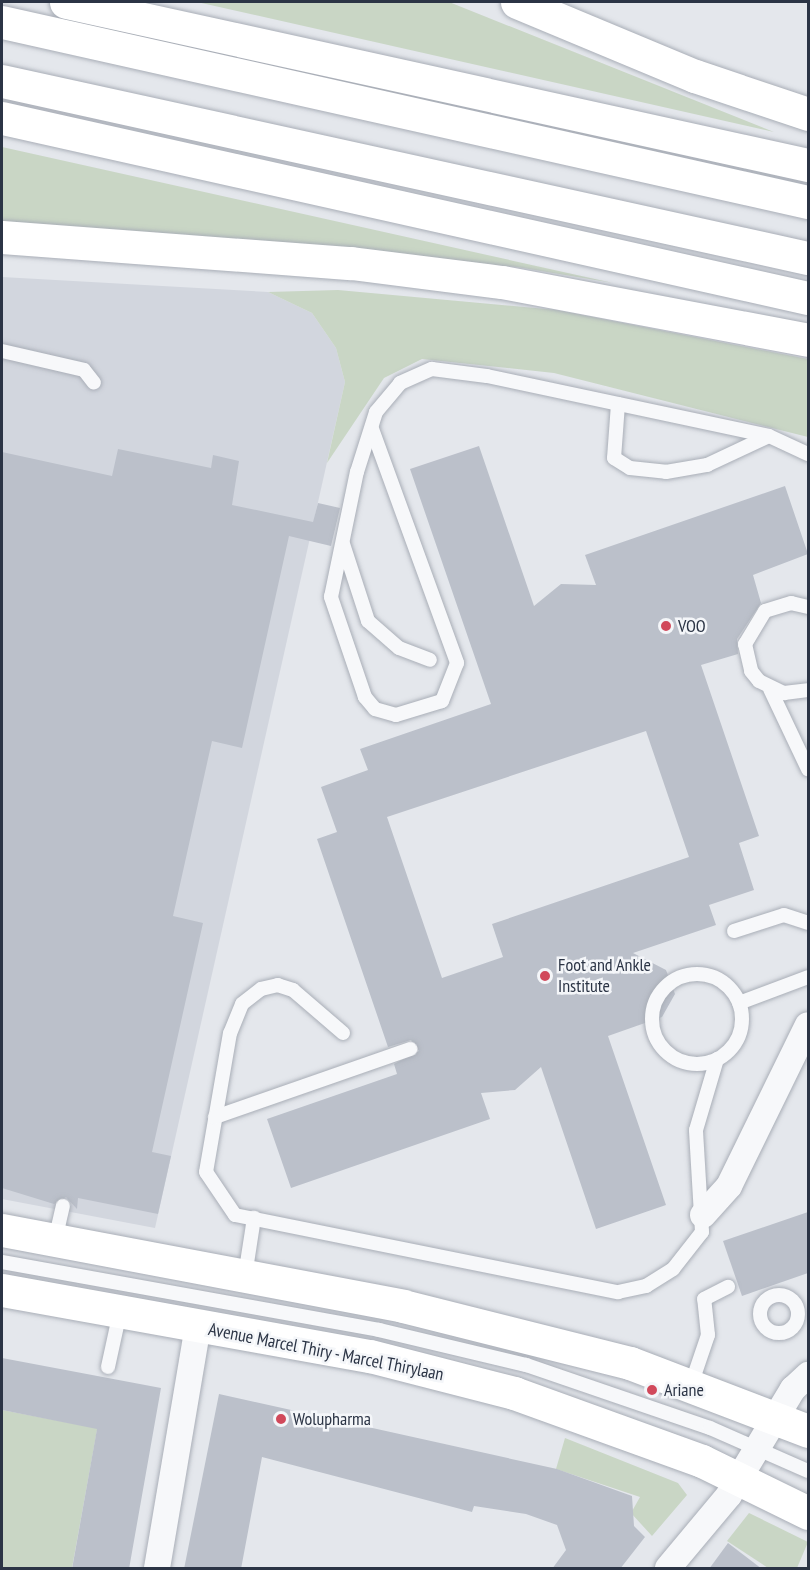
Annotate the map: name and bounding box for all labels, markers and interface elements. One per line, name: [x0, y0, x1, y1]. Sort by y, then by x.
place label: VOO: [678, 615, 706, 637]
marker: VOO: [659, 619, 673, 633]
place label: Foot and Ankle Institute: [558, 955, 651, 998]
marker: Foot and Ankle Institute: [536, 967, 554, 985]
street label: Avenue Marcel Thiry - Marcel Thirylaan: [205, 1318, 447, 1386]
place label: Ariane: [664, 1379, 704, 1401]
marker: Ariane: [645, 1383, 659, 1397]
place label: Wolupharma: [293, 1408, 371, 1430]
marker: Wolupharma: [274, 1412, 288, 1426]

